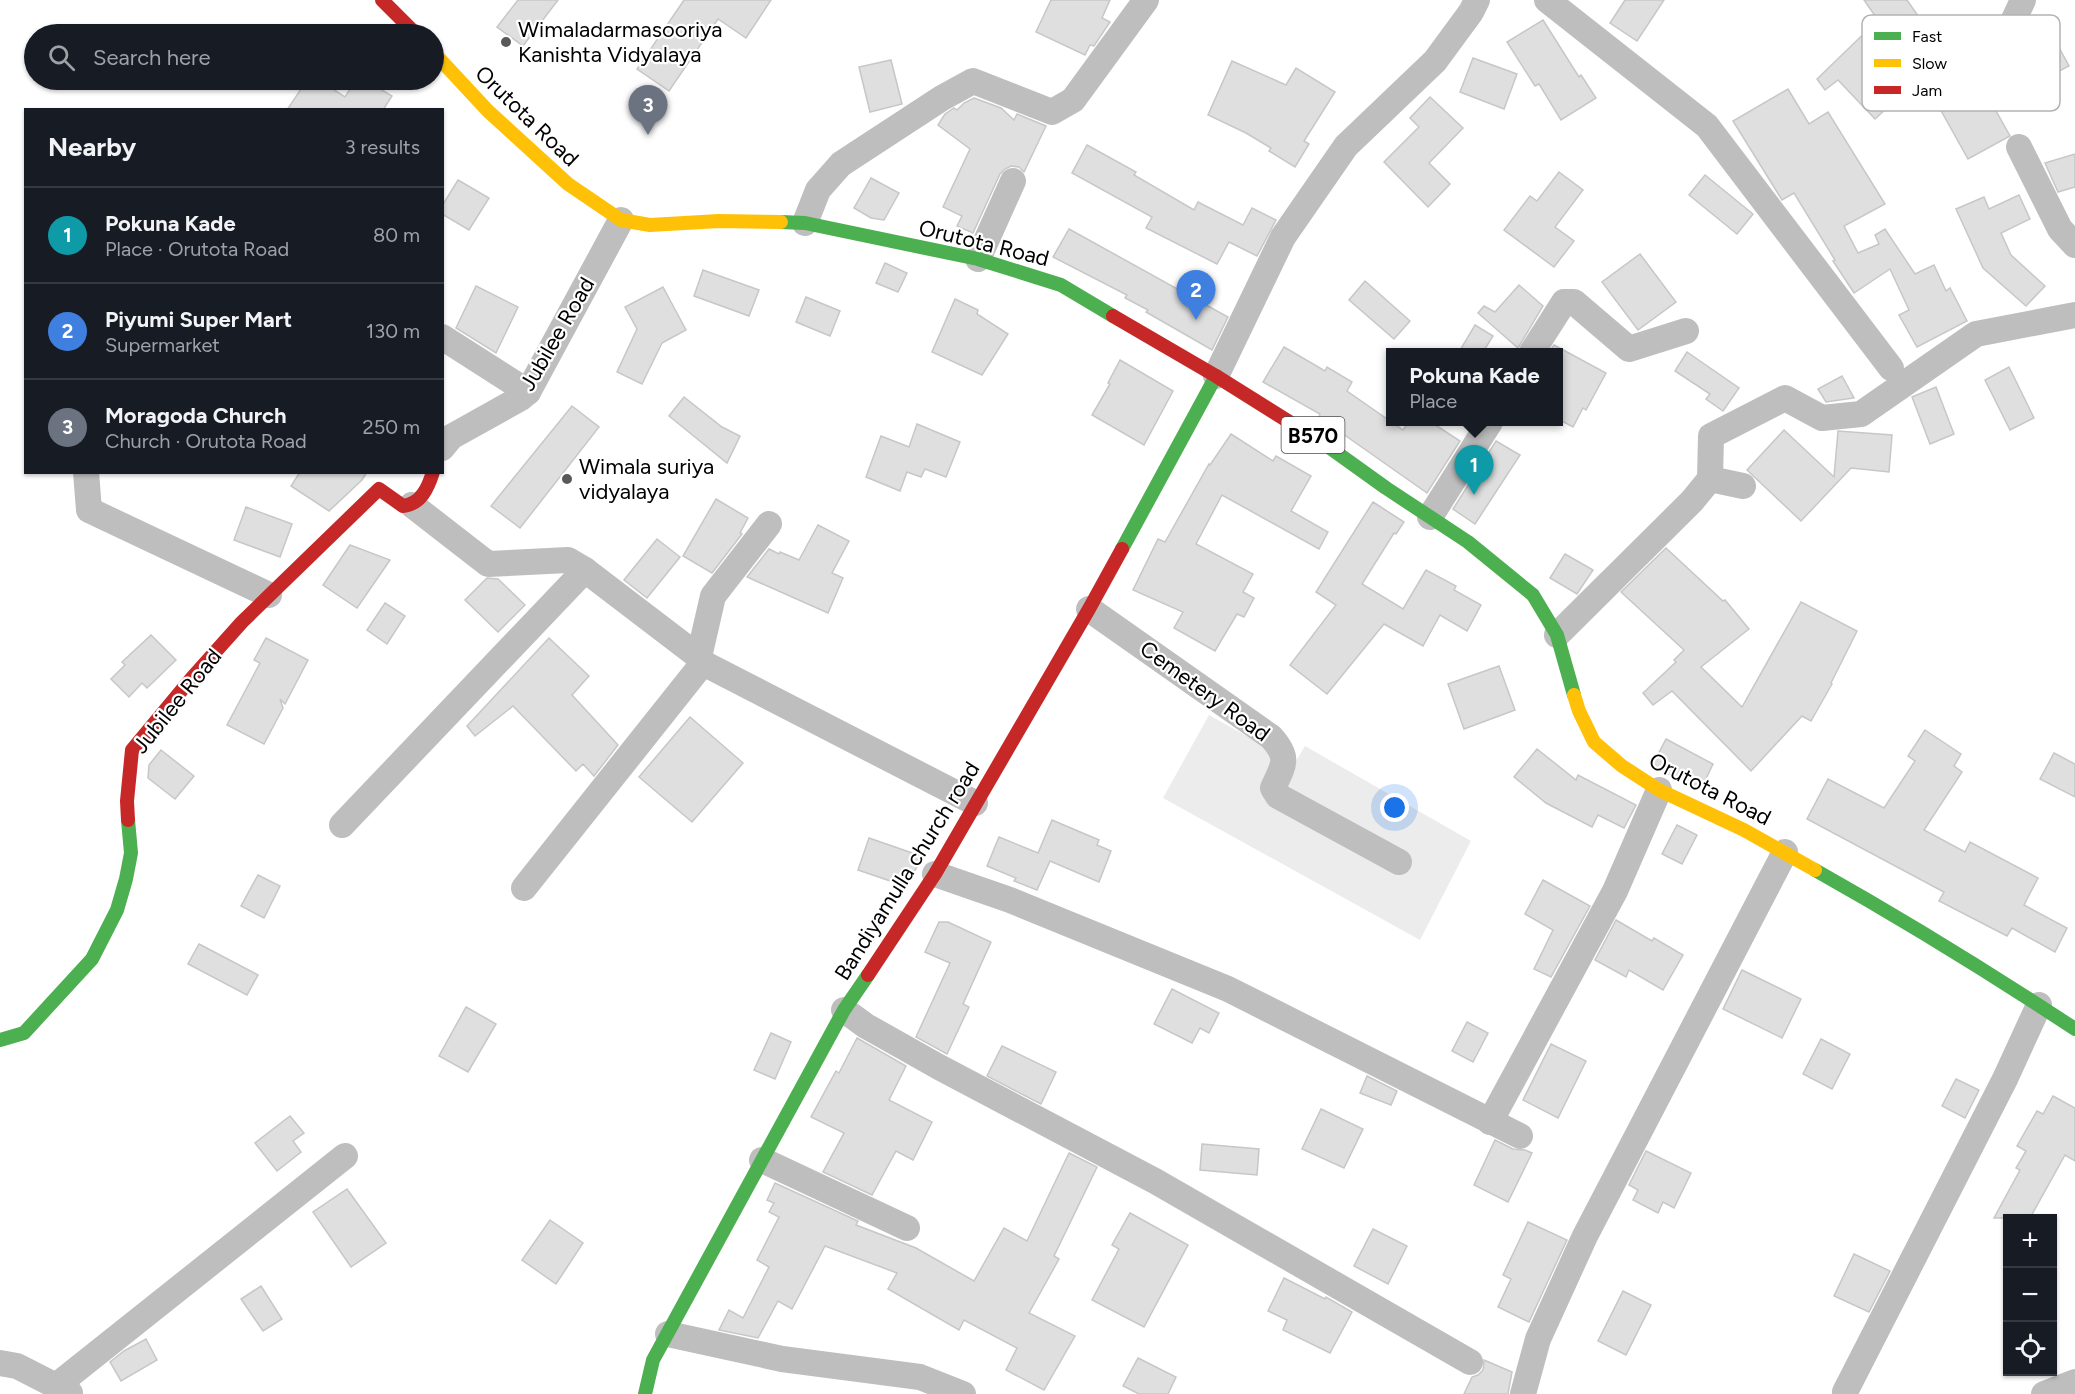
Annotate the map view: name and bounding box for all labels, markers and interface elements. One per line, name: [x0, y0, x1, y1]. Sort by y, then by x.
legend: [1862, 15, 2060, 111]
place label: Wimaladarmasooriya Kanishta Vidyalaya: [518, 16, 723, 68]
search box: [24, 24, 444, 90]
text: Fast: [1912, 27, 1942, 46]
marker: Wimaladarmasooriya Kanishta Vidyalaya: [499, 35, 513, 49]
icon: search: [45, 41, 78, 74]
text: Search here: [93, 44, 211, 71]
text: Slow: [1912, 54, 1947, 73]
street label: Orutota Road: [470, 60, 584, 172]
text: Jam: [1912, 81, 1942, 100]
pin: 3: [628, 86, 668, 135]
text: Nearby: [48, 131, 136, 163]
text: 3 results: [345, 135, 420, 159]
text: Pokuna Kade: [105, 210, 236, 237]
street label: Orutota Road: [916, 214, 1052, 272]
text: 1: [63, 223, 72, 247]
text: 80 m: [373, 223, 420, 247]
text: Place · Orutota Road: [105, 237, 289, 261]
pin: 2: [1176, 270, 1216, 320]
street label: Jubilee Road: [514, 272, 600, 396]
text: Piyumi Super Mart: [105, 306, 292, 333]
text: 2: [62, 319, 73, 343]
text: 130 m: [366, 319, 420, 343]
text: Supermarket: [105, 333, 220, 357]
popup: [1386, 348, 1563, 426]
text: Pokuna Kade: [1409, 362, 1540, 389]
text: Place: [1409, 389, 1457, 413]
text: Moragoda Church: [105, 402, 287, 429]
text: 3: [62, 415, 73, 439]
text: 250 m: [363, 415, 420, 439]
road number: B570: [1282, 417, 1344, 453]
text: Church · Orutota Road: [105, 429, 307, 453]
pin: 1: [1454, 446, 1494, 495]
place label: Wimala suriya vidyalaya: [579, 453, 714, 505]
marker: Wimala suriya vidyalaya: [560, 472, 574, 486]
street label: Cemetery Road: [1135, 635, 1275, 747]
street label: Jubilee Road: [127, 643, 227, 759]
street label: Orutota Road: [1644, 747, 1776, 831]
street label: Bandiyamulla church road: [829, 757, 985, 985]
your location: [1380, 793, 1409, 822]
map controls: [2003, 1214, 2057, 1376]
button: +: [2003, 1214, 2057, 1268]
button: −: [2003, 1268, 2057, 1322]
button: locate: [2003, 1322, 2057, 1376]

